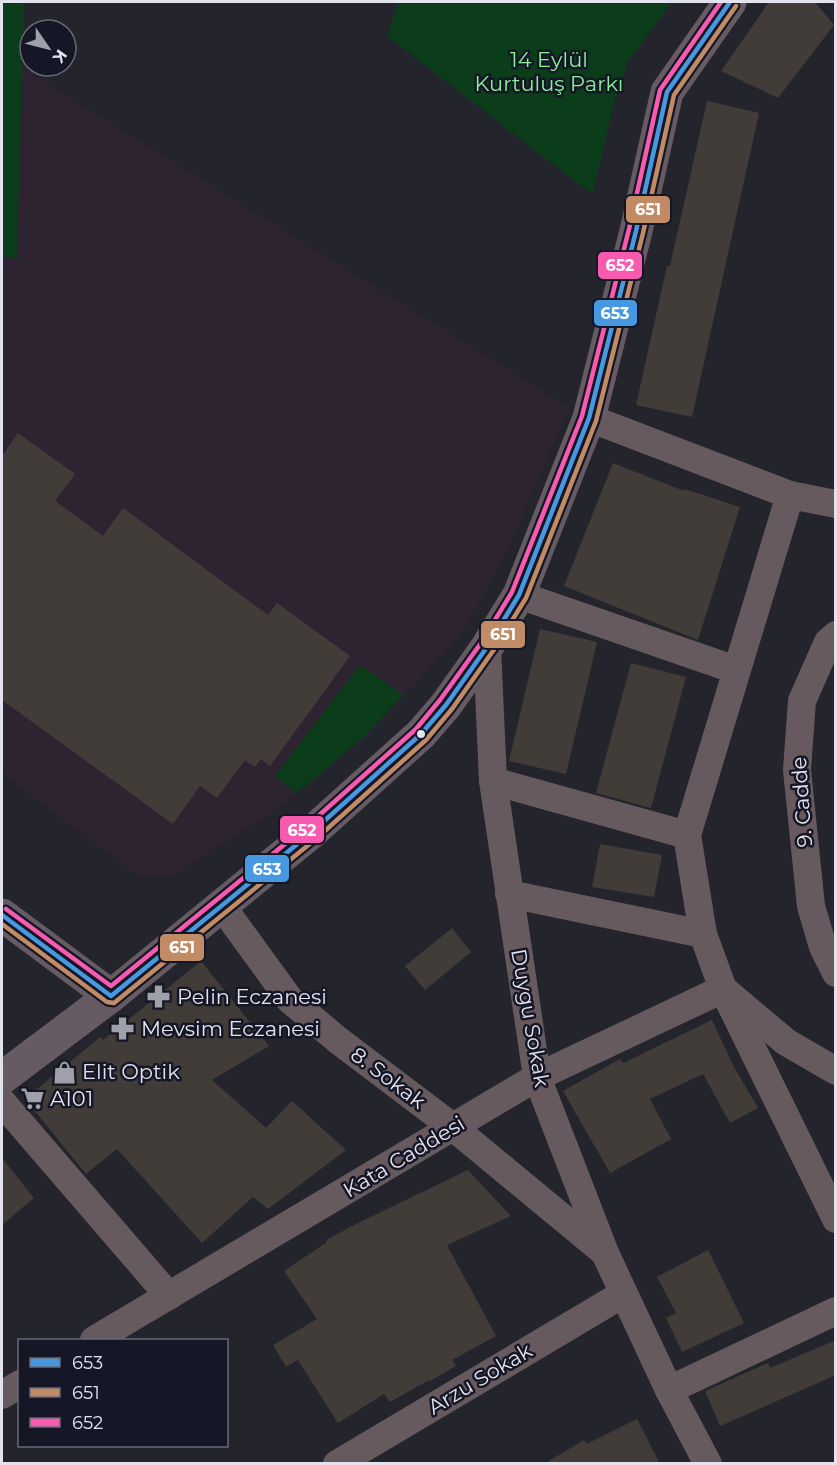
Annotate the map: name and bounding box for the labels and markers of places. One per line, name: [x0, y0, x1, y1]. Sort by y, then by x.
unlabelled marker: [415, 728, 427, 740]
pharmacy icon: Pelin Eczanesi: [146, 984, 172, 1010]
place label: Pelin Eczanesi: [177, 984, 327, 1009]
pharmacy icon: Mevsim Eczanesi: [110, 1016, 136, 1042]
place label: Mevsim Eczanesi: [141, 1016, 320, 1041]
shop icon: Elit Optik: [51, 1059, 77, 1085]
place label: Elit Optik: [82, 1059, 180, 1084]
supermarket icon: A101: [19, 1086, 45, 1112]
place label: A101: [50, 1086, 93, 1111]

